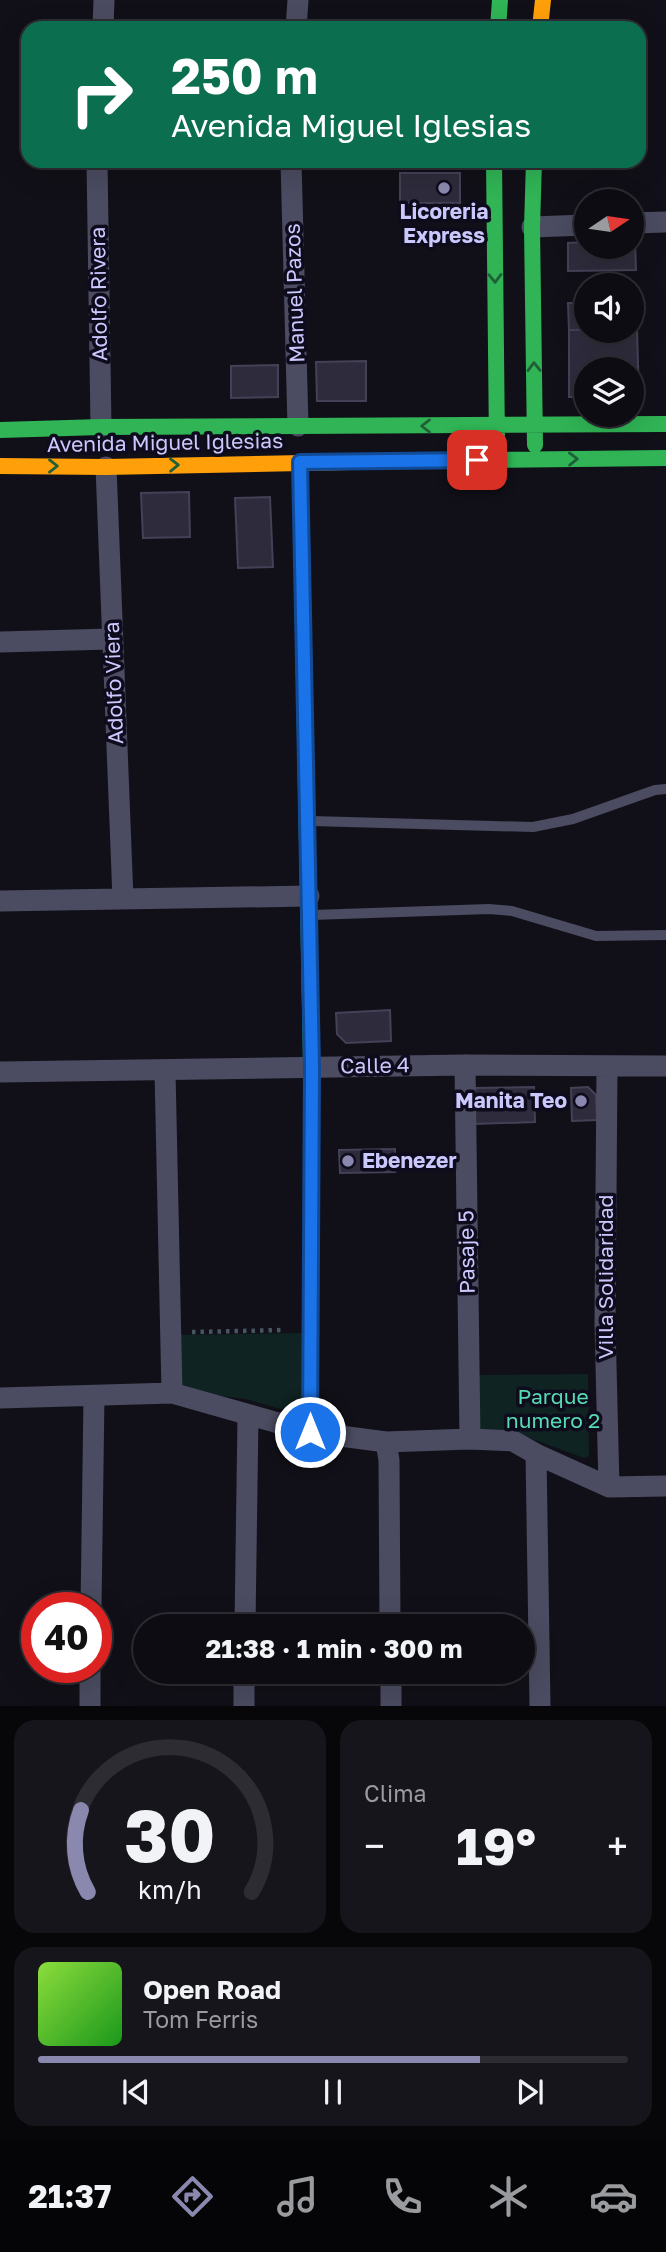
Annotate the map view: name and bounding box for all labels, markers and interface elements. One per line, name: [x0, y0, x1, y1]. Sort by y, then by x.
text: 250 m: [171, 46, 318, 105]
icon: right: [56, 49, 147, 140]
text: Avenida Miguel Iglesias: [171, 106, 531, 144]
marker: Licoreria Express: [436, 180, 452, 196]
north arrow: [574, 189, 644, 259]
map controls: [574, 189, 644, 427]
place label: Licoreria Express: [400, 198, 488, 248]
street label: Manuel Pazos: [279, 223, 309, 363]
street label: Adolfo Rivera: [84, 227, 112, 361]
one-way arrow: [487, 273, 503, 284]
button: sound: [574, 273, 644, 343]
button: layers: [574, 357, 644, 427]
one-way arrow: [526, 361, 542, 371]
one-way arrow: [421, 418, 431, 434]
street label: Avenida Miguel Iglesias: [47, 427, 283, 457]
pin: [447, 430, 507, 490]
icon: arrive: [458, 441, 496, 479]
one-way arrow: [568, 451, 579, 466]
one-way arrow: [169, 457, 180, 473]
one-way arrow: [48, 458, 59, 474]
street label: Adolfo Viera: [98, 621, 128, 745]
street label: Calle 4: [340, 1051, 410, 1079]
place label: Manita Teo: [455, 1087, 567, 1113]
marker: Manita Teo: [573, 1093, 589, 1109]
place label: Ebenezer: [362, 1147, 457, 1173]
marker: Ebenezer: [340, 1153, 356, 1169]
street label: Villa Solidaridad: [592, 1195, 618, 1359]
street label: Pasaje 5: [452, 1210, 480, 1294]
park label: Parque numero 2: [506, 1383, 600, 1433]
position arrow: [273, 1395, 347, 1469]
speed limit sign: 40: [21, 1592, 112, 1683]
text: 21:38 · 1 min · 300 m: [205, 1633, 463, 1664]
text: Clima: [364, 1779, 427, 1807]
text: 30: [124, 1792, 216, 1879]
text: 19°: [456, 1814, 536, 1876]
text: −: [364, 1823, 385, 1868]
text: +: [607, 1823, 628, 1868]
text: km/h: [138, 1874, 202, 1905]
text: Open Road: [143, 1974, 281, 2005]
text: Tom Ferris: [143, 2005, 258, 2033]
icon: previous: [117, 2073, 155, 2111]
icon: pause: [314, 2073, 352, 2111]
icon: next: [511, 2073, 549, 2111]
icon: directions: [168, 2172, 217, 2221]
icon: music: [273, 2172, 322, 2221]
icon: phone: [378, 2172, 427, 2221]
icon: climate: [484, 2172, 533, 2221]
icon: car: [589, 2172, 638, 2221]
text: 21:37: [28, 2177, 111, 2215]

